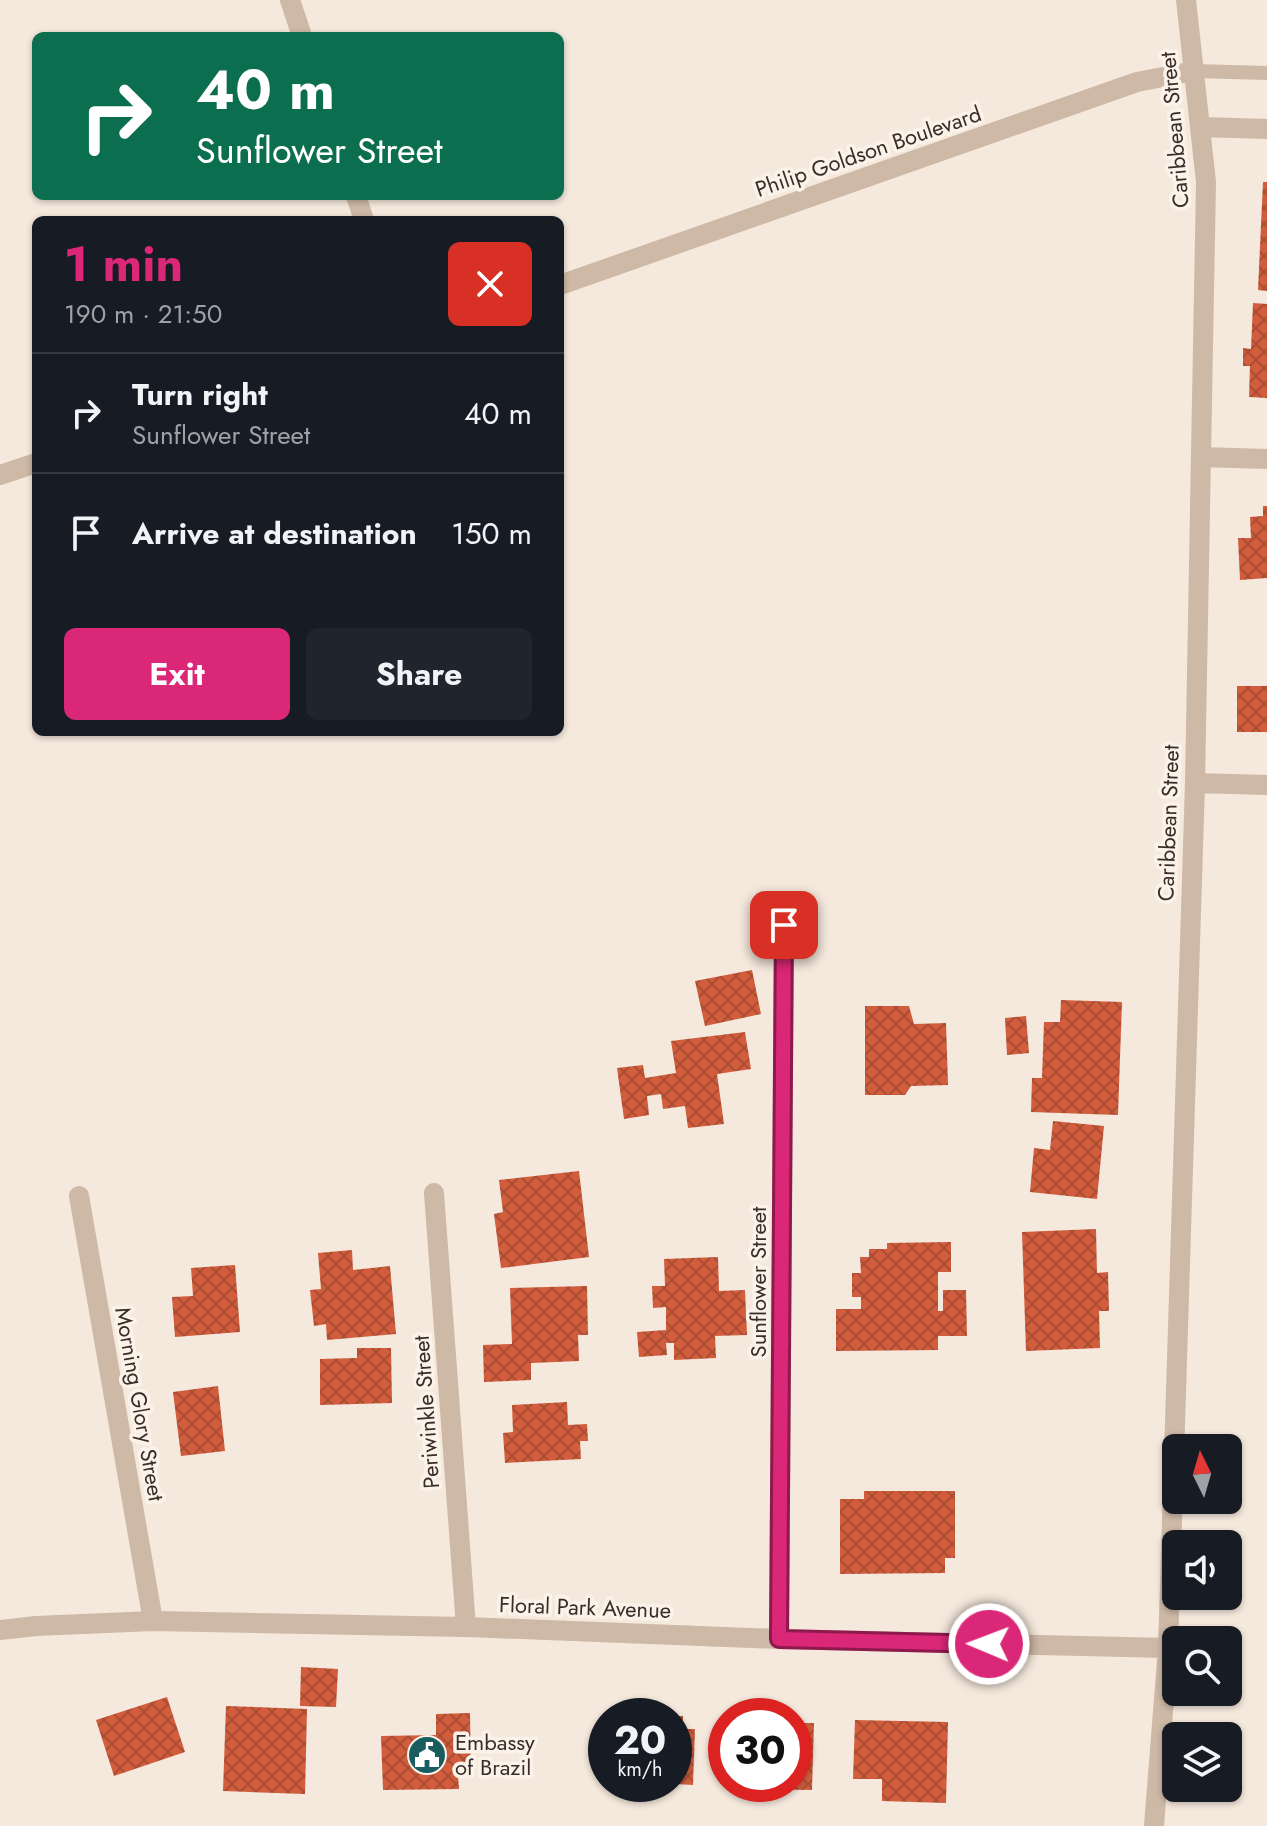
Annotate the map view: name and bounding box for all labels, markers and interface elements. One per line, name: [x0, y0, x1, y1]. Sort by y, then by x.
text: 40 m: [196, 49, 335, 130]
street label: Caribbean Street: [1151, 50, 1197, 209]
icon: right: [64, 64, 168, 168]
street label: Philip Goldson Boulevard: [751, 97, 985, 205]
text: Sunflower Street: [196, 124, 443, 176]
text: 1 min: [64, 230, 183, 299]
button: close: [448, 242, 532, 326]
text: 190 m · 21:50: [64, 295, 222, 333]
text: Turn right: [132, 373, 268, 416]
icon: right: [64, 391, 108, 435]
text: 40 m: [464, 392, 532, 435]
text: Sunflower Street: [132, 416, 310, 454]
icon: arrive: [64, 511, 108, 555]
text: Arrive at destination: [132, 512, 417, 555]
text: 150 m: [451, 512, 532, 555]
button: Exit: [64, 628, 290, 720]
button: Share: [306, 628, 532, 720]
street label: Caribbean Street: [1149, 743, 1187, 902]
pin: [750, 891, 818, 959]
icon: arrive: [762, 903, 806, 947]
street label: Sunflower Street: [742, 1206, 774, 1357]
street label: Morning Glory Street: [107, 1304, 173, 1504]
street label: Periwinkle Street: [405, 1334, 447, 1490]
north arrow: [1162, 1434, 1242, 1514]
map controls: [1162, 1434, 1242, 1802]
button: sound: [1162, 1530, 1242, 1610]
street label: Floral Park Avenue: [498, 1588, 672, 1626]
position arrow: [947, 1602, 1031, 1686]
button: search: [1162, 1626, 1242, 1706]
speed limit sign: 30: [708, 1698, 812, 1802]
text: 20: [614, 1711, 666, 1769]
button: layers: [1162, 1722, 1242, 1802]
place label: Embassy of Brazil: [455, 1726, 535, 1783]
public building icon: Embassy of Brazil: [406, 1734, 448, 1776]
text: km/h: [617, 1755, 663, 1784]

